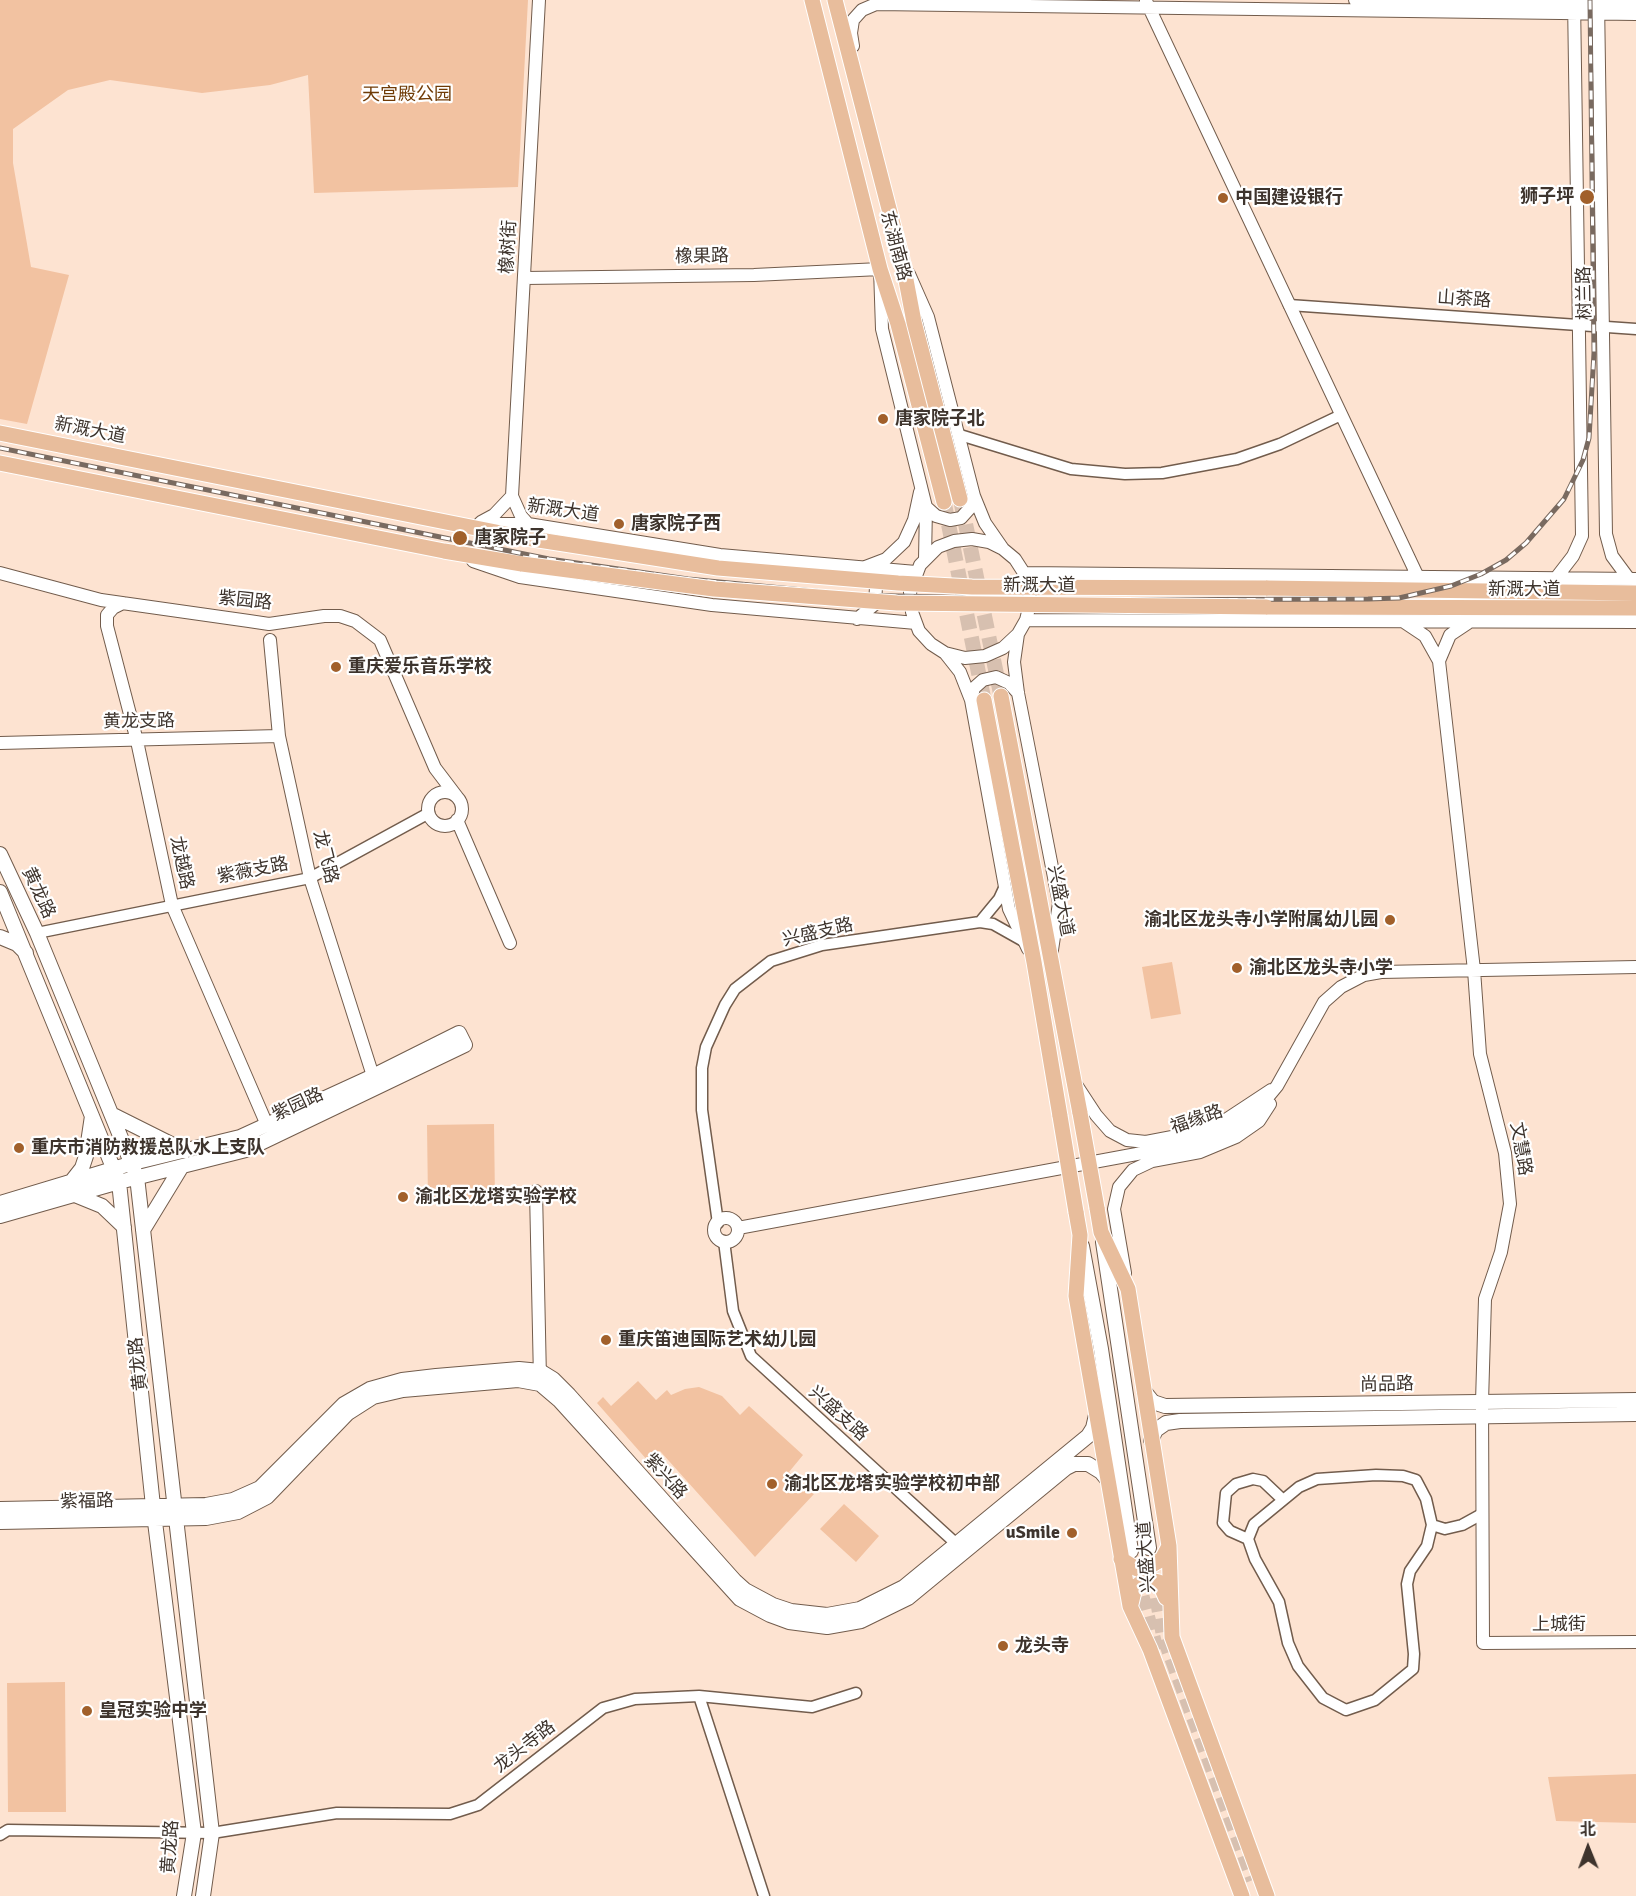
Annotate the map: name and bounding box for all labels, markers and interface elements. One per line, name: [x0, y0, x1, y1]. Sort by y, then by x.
park label: 天宫殿公园: [362, 84, 452, 106]
place label: 狮子坪: [1520, 186, 1574, 208]
place label: 中国建设银行: [1235, 187, 1343, 209]
marker: 狮子坪: [1578, 188, 1596, 206]
marker: 中国建设银行: [1216, 191, 1230, 205]
street label: 东湖南路: [875, 208, 915, 284]
street label: 橡树街: [497, 219, 521, 275]
street label: 橡果路: [675, 246, 729, 268]
street label: 树兰路: [1574, 266, 1596, 320]
street label: 山茶路: [1436, 287, 1492, 313]
place label: 唐家院子北: [895, 408, 985, 430]
marker: 唐家院子北: [876, 412, 890, 426]
street label: 新溉大道: [53, 414, 127, 448]
street label: 新溉大道: [526, 495, 600, 527]
place label: 唐家院子西: [631, 513, 721, 535]
marker: 唐家院子西: [612, 517, 626, 531]
place label: 唐家院子: [474, 527, 546, 549]
marker: 唐家院子: [451, 529, 469, 547]
street label: 新溉大道: [1003, 575, 1075, 597]
street label: 新溉大道: [1488, 579, 1560, 601]
street label: 紫园路: [217, 587, 273, 615]
place label: 重庆爱乐音乐学校: [348, 656, 492, 678]
marker: 重庆爱乐音乐学校: [329, 660, 343, 674]
street label: 黄龙支路: [103, 711, 175, 733]
street label: 龙飞路: [308, 828, 342, 886]
street label: 龙越路: [165, 834, 197, 892]
street label: 紫薇支路: [216, 854, 290, 888]
street label: 黄龙路: [17, 864, 59, 922]
street label: 兴盛大道: [1043, 864, 1077, 938]
place label: 渝北区龙头寺小学附属幼儿园: [1144, 909, 1378, 931]
marker: 渝北区龙头寺小学附属幼儿园: [1383, 913, 1397, 927]
street label: 兴盛支路: [780, 914, 856, 952]
place label: 渝北区龙头寺小学: [1249, 957, 1393, 979]
marker: 渝北区龙头寺小学: [1230, 961, 1244, 975]
street label: 紫园路: [269, 1084, 327, 1126]
street label: 福缘路: [1168, 1101, 1226, 1139]
street label: 文慧路: [1505, 1121, 1535, 1177]
place label: 重庆市消防救援总队水上支队: [31, 1137, 265, 1159]
marker: 重庆市消防救援总队水上支队: [12, 1141, 26, 1155]
place label: 渝北区龙塔实验学校: [415, 1186, 577, 1208]
marker: 渝北区龙塔实验学校: [396, 1190, 410, 1204]
place label: 重庆笛迪国际艺术幼儿园: [618, 1329, 816, 1351]
marker: 重庆笛迪国际艺术幼儿园: [599, 1333, 613, 1347]
street label: 黄龙路: [125, 1336, 153, 1392]
street label: 尚品路: [1360, 1374, 1414, 1396]
street label: 兴盛支路: [804, 1382, 872, 1446]
street label: 紫兴路: [639, 1450, 691, 1504]
place label: 渝北区龙塔实验学校初中部: [784, 1473, 1000, 1495]
marker: 渝北区龙塔实验学校初中部: [765, 1477, 779, 1491]
street label: 紫福路: [60, 1491, 114, 1513]
street label: 兴盛大道: [1134, 1520, 1160, 1594]
place label: uSmile: [1006, 1522, 1060, 1544]
marker: uSmile: [1065, 1526, 1079, 1540]
street label: 上城街: [1532, 1614, 1586, 1636]
place label: 龙头寺: [1015, 1635, 1069, 1657]
marker: 龙头寺: [996, 1639, 1010, 1653]
place label: 皇冠实验中学: [99, 1700, 207, 1722]
marker: 皇冠实验中学: [80, 1704, 94, 1718]
street label: 龙头寺路: [490, 1716, 560, 1778]
north arrow: [1558, 1818, 1618, 1878]
street label: 黄龙路: [158, 1819, 184, 1875]
text: 北: [1579, 1820, 1596, 1840]

